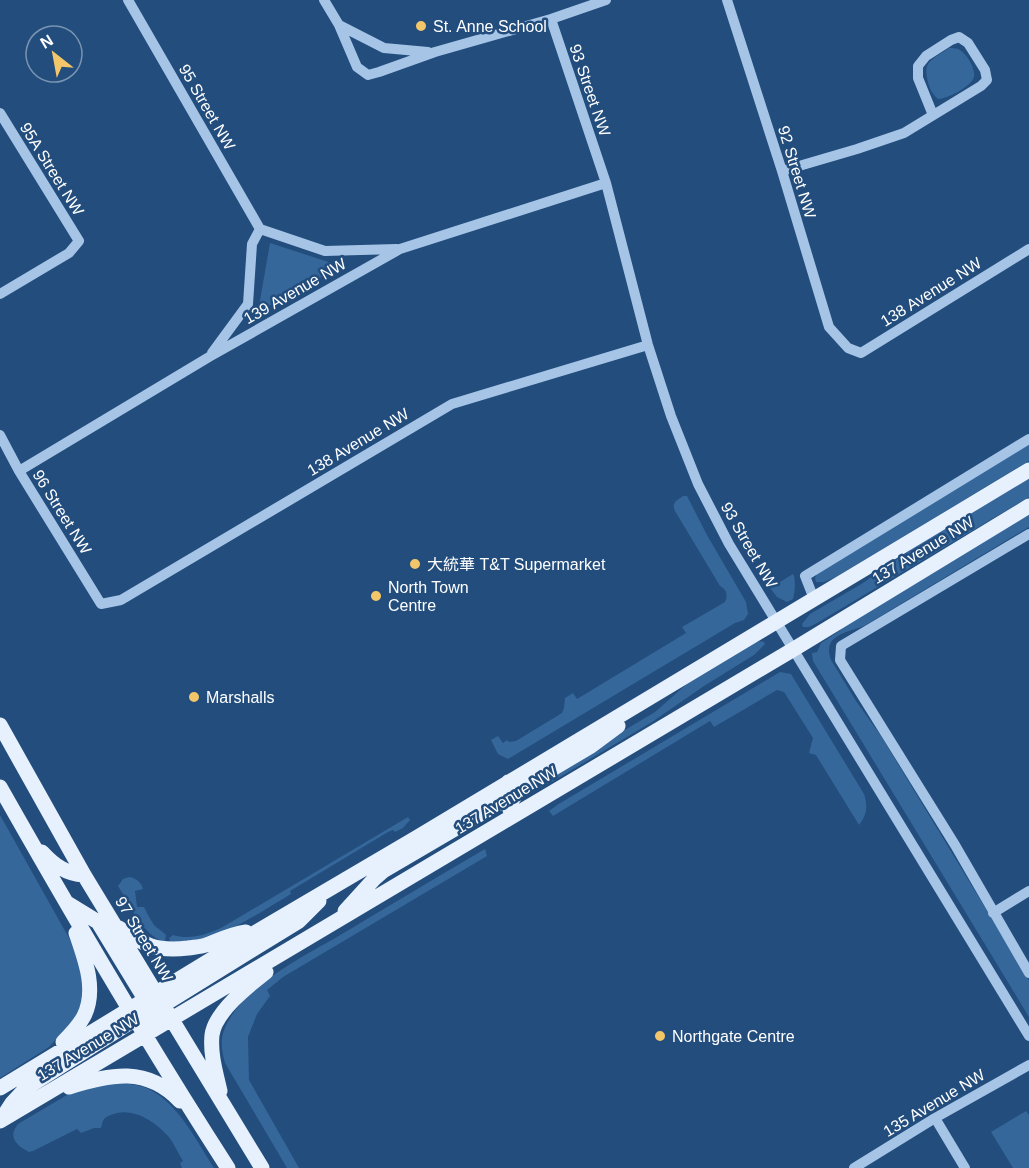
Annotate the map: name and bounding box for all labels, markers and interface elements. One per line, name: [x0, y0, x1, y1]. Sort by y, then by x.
place label: St. Anne School: [433, 18, 547, 35]
marker: St. Anne School: [414, 19, 428, 33]
north arrow: [24, 24, 84, 84]
text: N: [37, 31, 56, 52]
street label: 93 Street NW: [566, 42, 614, 139]
street label: 95 Street NW: [176, 61, 239, 154]
street label: 95A Street NW: [17, 120, 88, 219]
street label: 92 Street NW: [775, 124, 819, 221]
street label: 139 Avenue NW: [241, 254, 350, 327]
street label: 138 Avenue NW: [878, 254, 985, 330]
street label: 138 Avenue NW: [304, 405, 413, 479]
street label: 96 Street NW: [29, 467, 95, 558]
street label: 93 Street NW: [718, 499, 781, 592]
street label: 137 Avenue NW: [869, 513, 978, 587]
place label: 大統華 T&T Supermarket: [427, 556, 606, 573]
marker: 大統華 T&T Supermarket: [408, 557, 422, 571]
place label: North Town Centre: [388, 579, 469, 614]
marker: North Town Centre: [369, 589, 383, 603]
place label: Marshalls: [206, 689, 274, 706]
marker: Marshalls: [187, 690, 201, 704]
street label: 137 Avenue NW: [452, 763, 561, 837]
street label: 97 Street NW: [112, 893, 176, 985]
street label: 137 Avenue NW: [34, 1010, 143, 1084]
place label: Northgate Centre: [672, 1028, 795, 1045]
marker: Northgate Centre: [653, 1029, 667, 1043]
street label: 135 Avenue NW: [880, 1066, 989, 1140]

